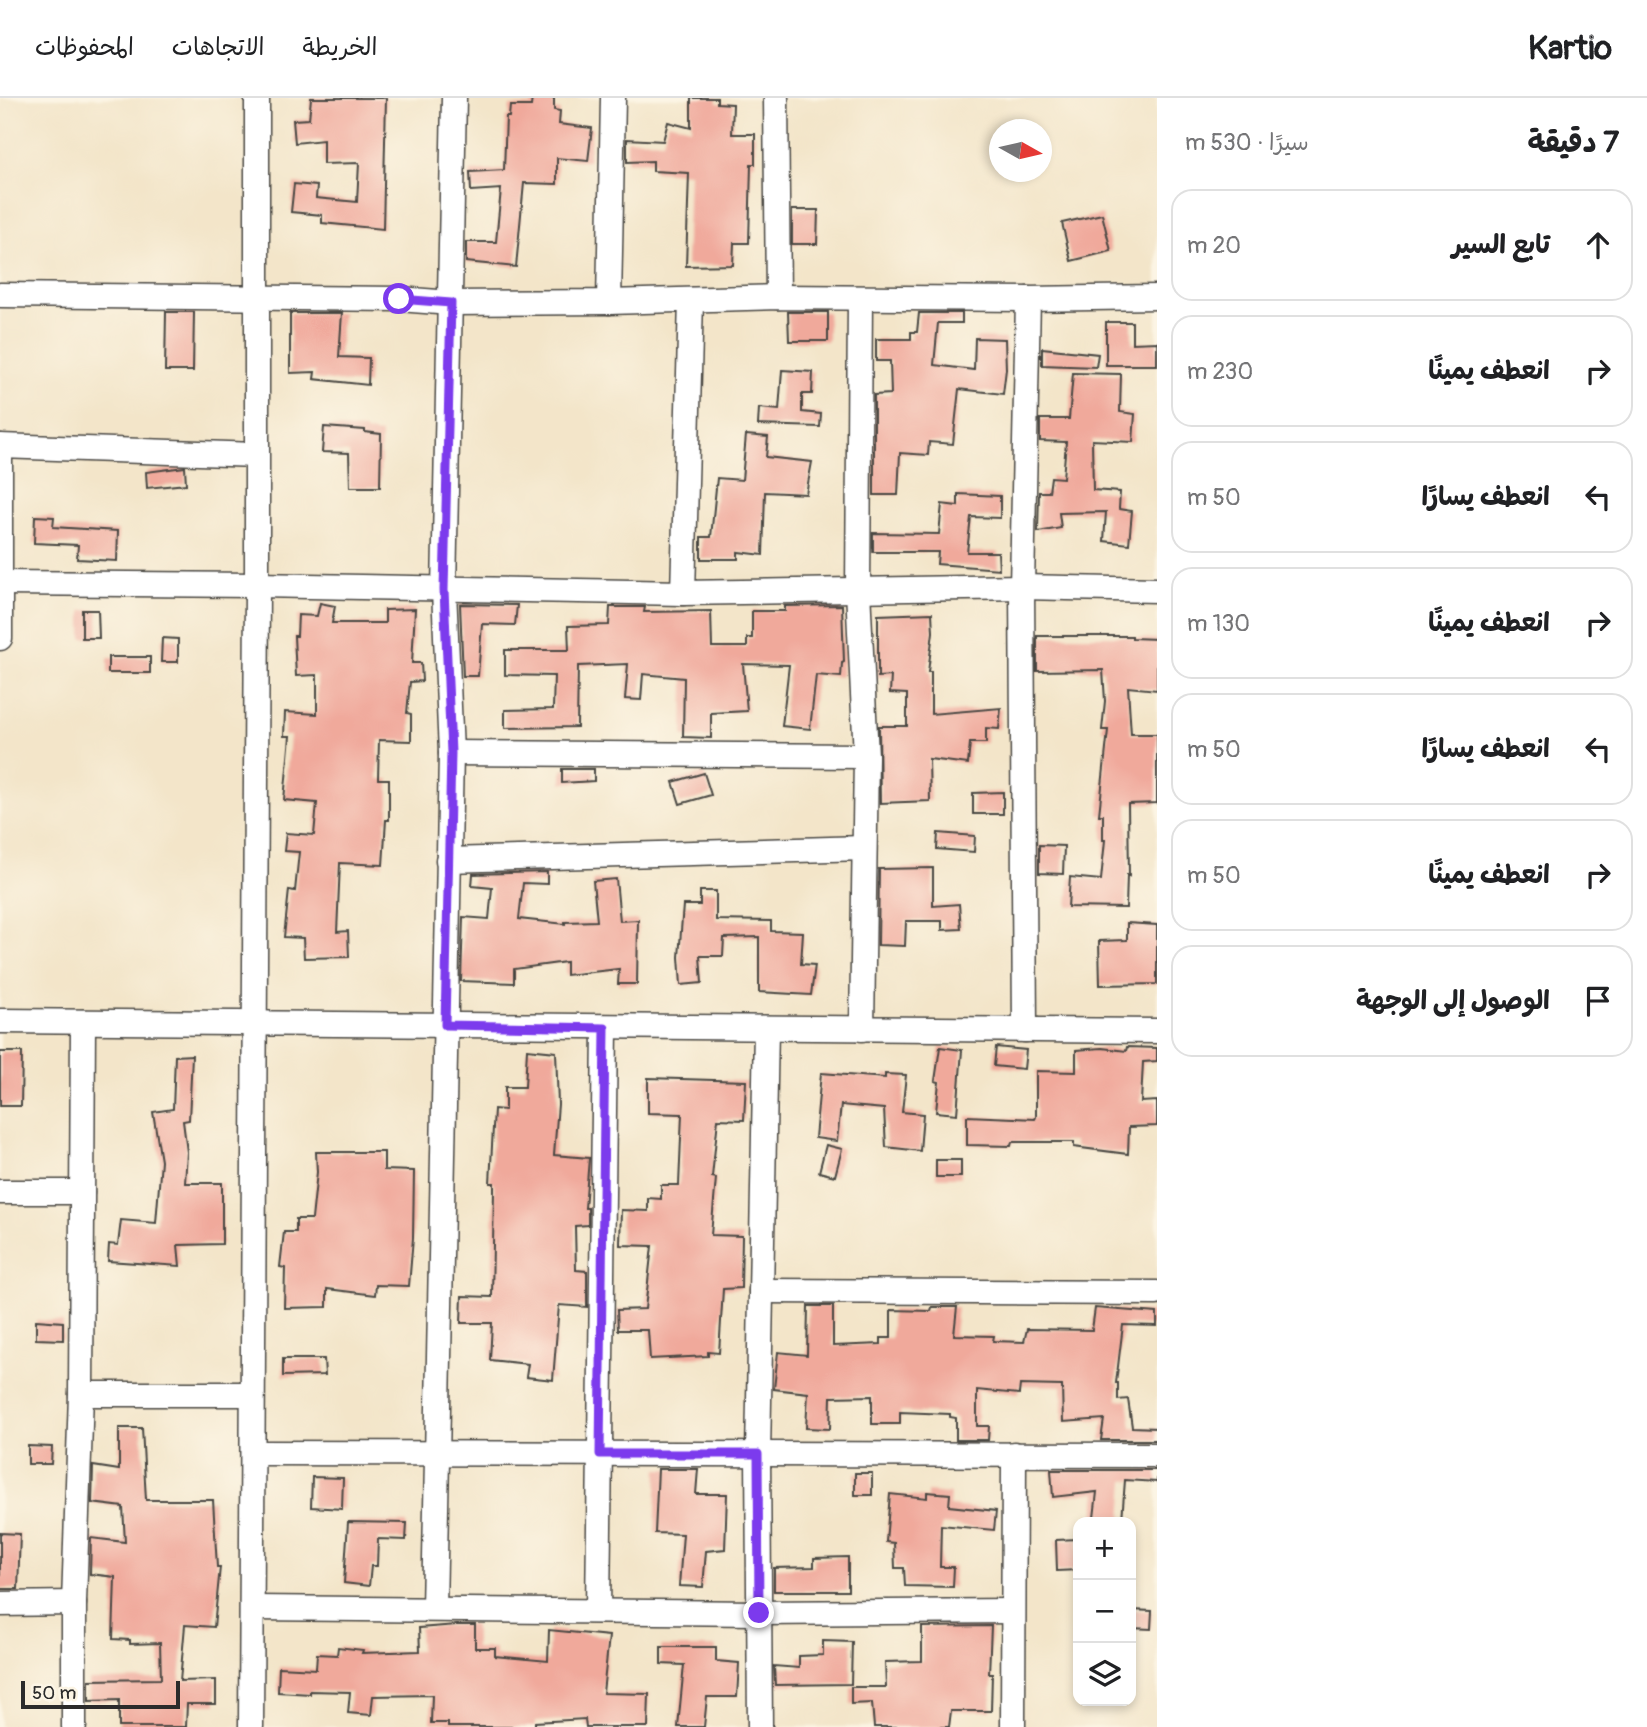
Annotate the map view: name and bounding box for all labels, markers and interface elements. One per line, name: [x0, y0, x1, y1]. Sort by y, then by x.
text: Kartio: [1528, 28, 1612, 69]
text: المحفوظات: [35, 33, 134, 62]
text: الاتجاهات: [172, 33, 265, 62]
text: الخريطة: [303, 33, 377, 62]
north arrow: [989, 119, 1052, 182]
text: 7 دقيقة: [1527, 124, 1619, 161]
text: سيرًا · 530 m: [1185, 128, 1309, 157]
icon: ahead: [1579, 226, 1617, 264]
text: تابع السير: [1452, 229, 1550, 261]
text: 20 m: [1187, 231, 1241, 260]
route start: [383, 283, 414, 314]
icon: right: [1579, 352, 1617, 390]
text: انعطف يمينًا: [1428, 355, 1550, 387]
text: 230 m: [1187, 357, 1253, 386]
icon: left: [1579, 478, 1617, 516]
text: انعطف يسارًا: [1421, 481, 1550, 513]
text: 50 m: [1187, 483, 1241, 512]
icon: right: [1579, 604, 1617, 642]
text: انعطف يمينًا: [1428, 607, 1550, 639]
text: 130 m: [1187, 609, 1250, 638]
icon: left: [1579, 730, 1617, 768]
text: انعطف يسارًا: [1421, 733, 1550, 765]
text: 50 m: [1187, 735, 1241, 764]
icon: right: [1579, 856, 1617, 894]
text: انعطف يمينًا: [1428, 859, 1550, 891]
text: 50 m: [1187, 861, 1241, 890]
icon: arrive: [1579, 982, 1617, 1020]
text: الوصول إلى الوجهة: [1356, 985, 1550, 1017]
map controls: [1073, 1517, 1136, 1706]
button: +: [1073, 1517, 1136, 1580]
button: −: [1073, 1580, 1136, 1643]
route end: [743, 1597, 774, 1628]
button: layers: [1073, 1643, 1136, 1706]
scale bar: [21, 1678, 180, 1710]
text: 50 m: [32, 1681, 76, 1705]

